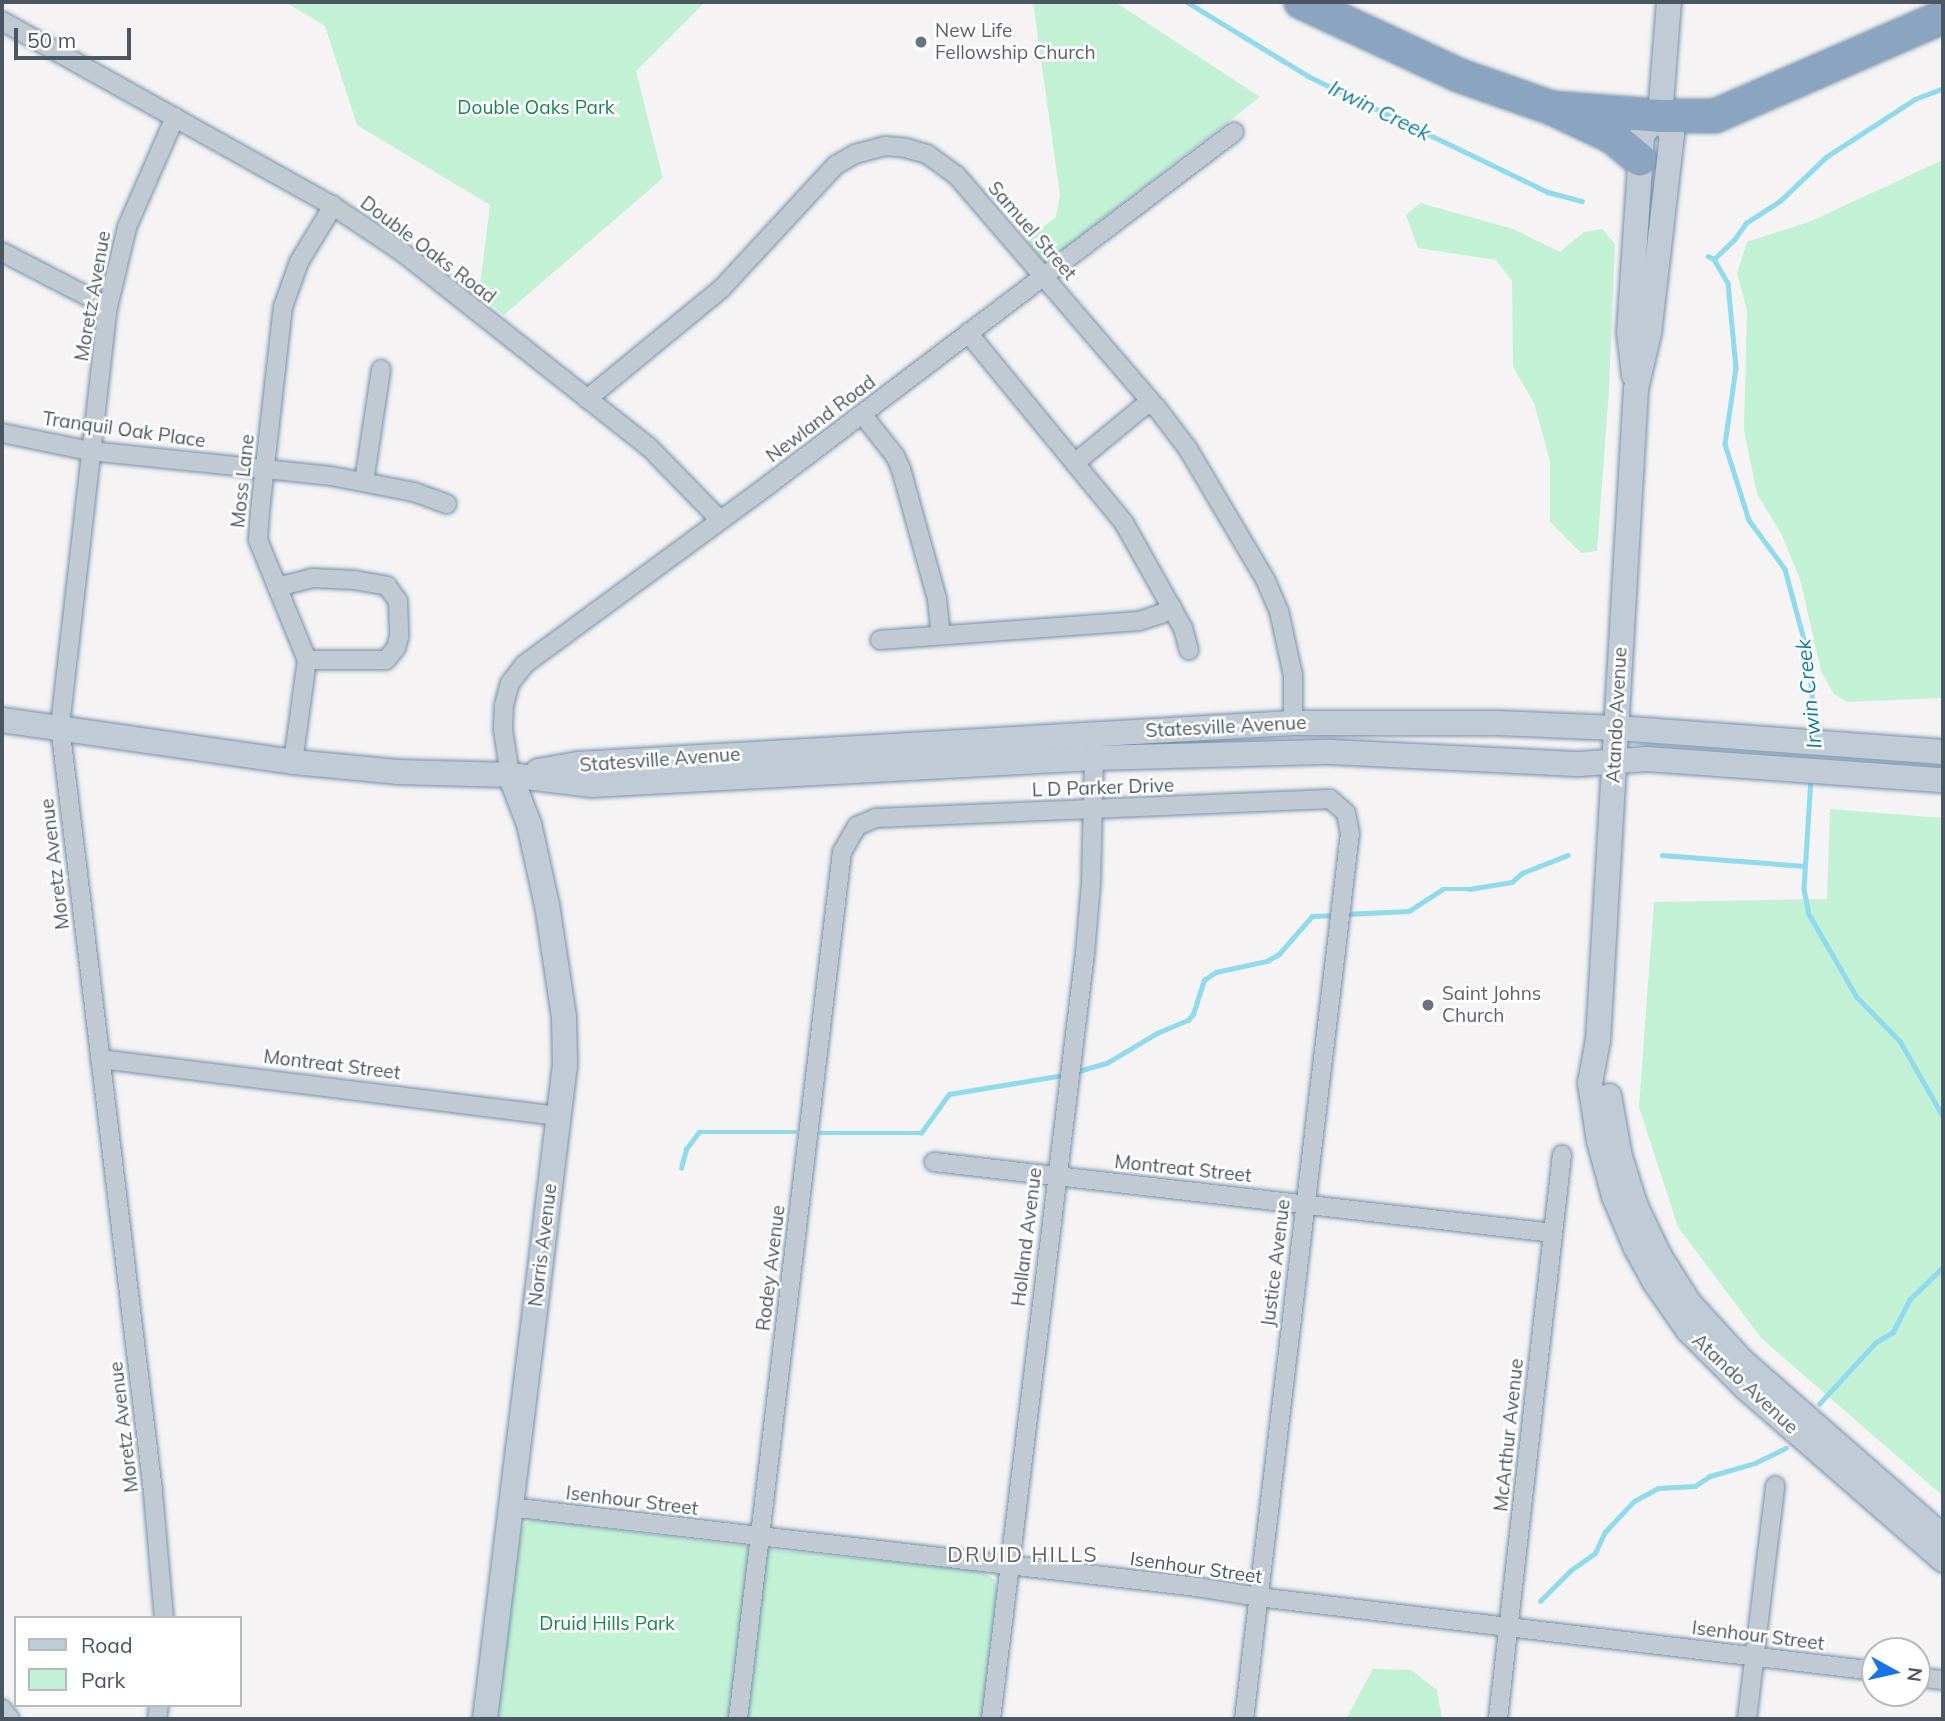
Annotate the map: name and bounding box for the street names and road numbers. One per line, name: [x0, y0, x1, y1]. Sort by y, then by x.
street label: Samuel Street: [983, 177, 1081, 285]
street label: Double Oaks Road: [356, 192, 500, 308]
street label: Moretz Avenue: [70, 229, 116, 363]
street label: Newland Road: [762, 371, 880, 467]
street label: Tranquil Oak Place: [41, 407, 207, 453]
street label: Moss Lane: [227, 433, 259, 529]
street label: Atando Avenue: [1602, 646, 1632, 784]
street label: Statesville Avenue: [1145, 711, 1307, 743]
street label: Statesville Avenue: [579, 743, 741, 777]
street label: L D Parker Drive: [1031, 774, 1175, 802]
street label: Moretz Avenue: [36, 797, 74, 931]
street label: Montreat Street: [262, 1045, 402, 1085]
street label: Montreat Street: [1113, 1150, 1253, 1188]
street label: Holland Avenue: [1007, 1166, 1047, 1308]
street label: Norris Avenue: [524, 1182, 562, 1308]
street label: Justice Avenue: [1257, 1198, 1295, 1328]
street label: Rodey Avenue: [752, 1204, 790, 1332]
street label: Atando Avenue: [1687, 1329, 1803, 1439]
street label: McArthur Avenue: [1490, 1357, 1528, 1513]
street label: Moretz Avenue: [105, 1360, 143, 1494]
street label: Isenhour Street: [565, 1482, 699, 1520]
street label: Isenhour Street: [1128, 1547, 1264, 1589]
street label: Isenhour Street: [1691, 1617, 1825, 1655]

